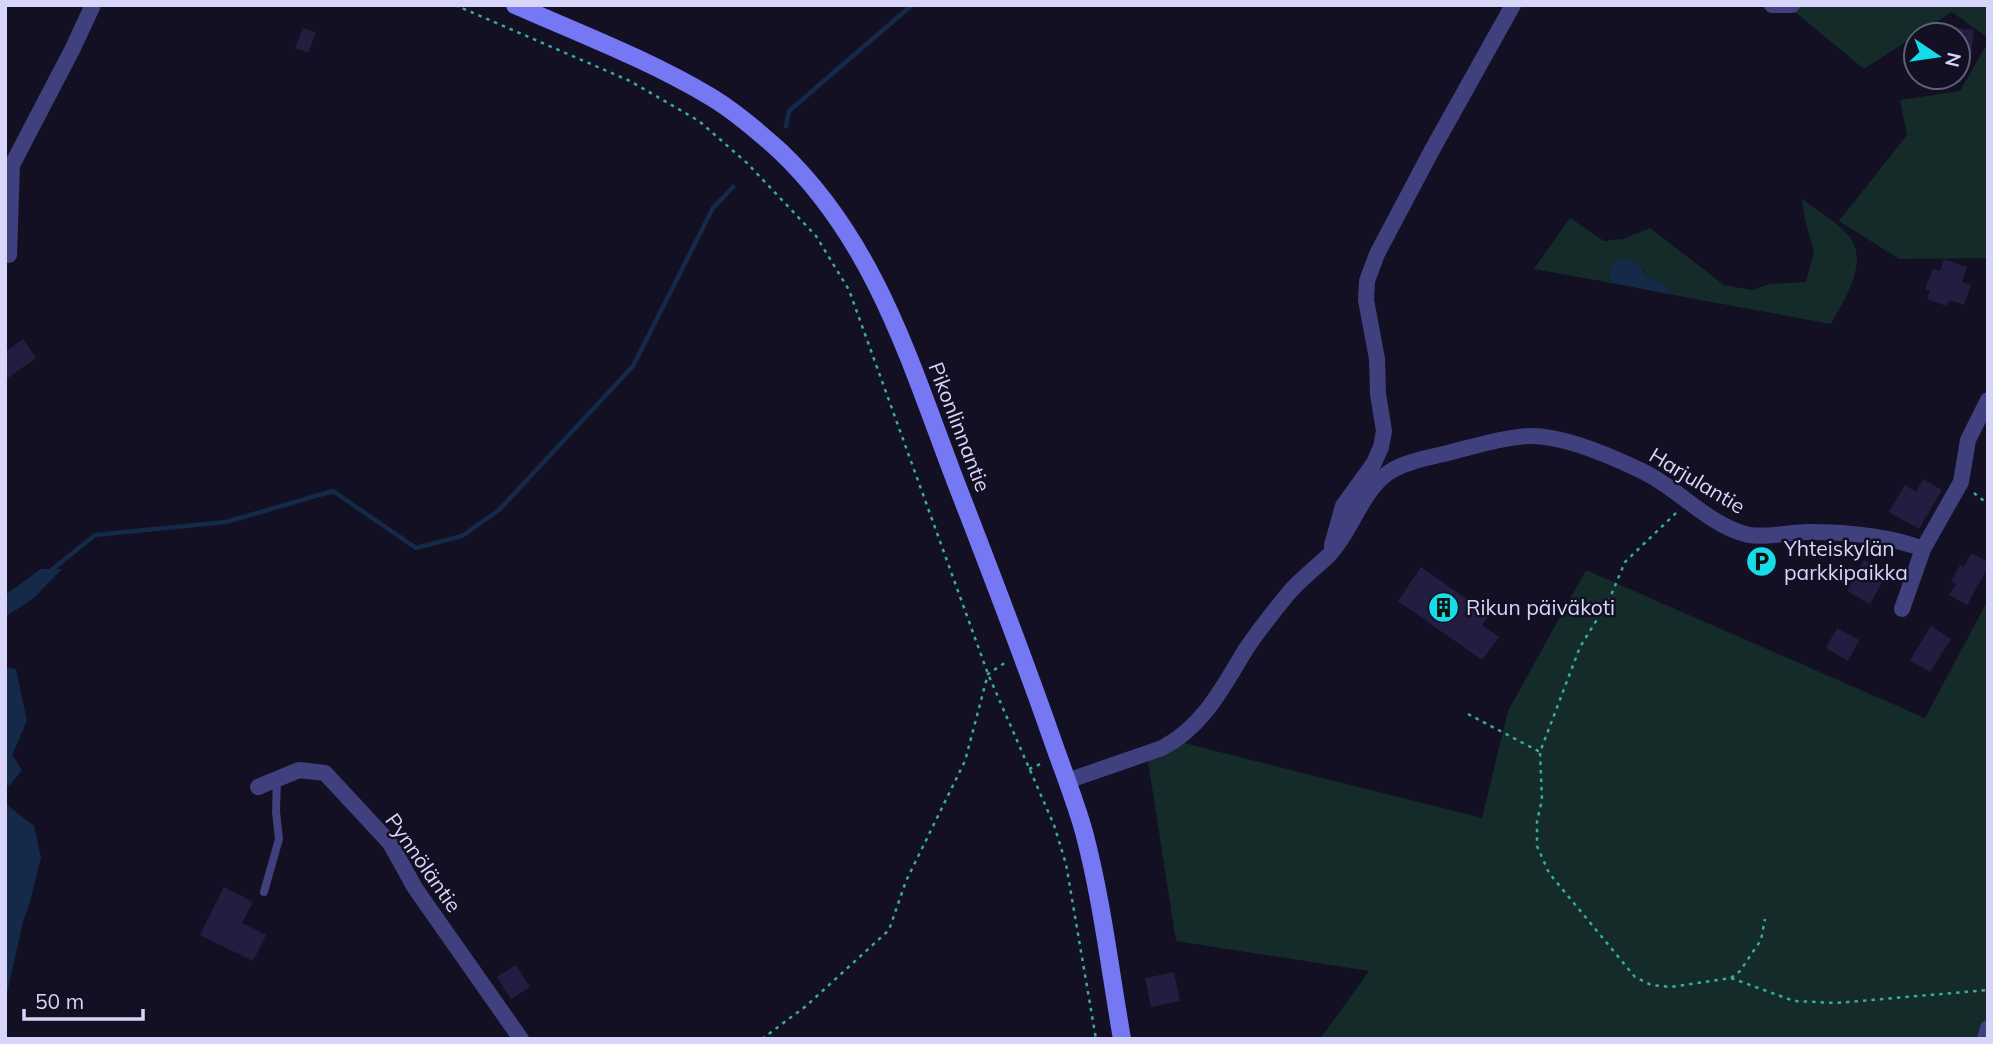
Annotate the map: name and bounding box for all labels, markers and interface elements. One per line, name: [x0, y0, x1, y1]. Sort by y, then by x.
north arrow: [1902, 21, 1972, 91]
text: N: [1940, 50, 1967, 70]
street label: Pikonlinnantie: [923, 358, 997, 495]
street label: Harjulantie: [1645, 441, 1750, 519]
place label: Yhteiskylän parkkipaikka: [1783, 535, 1908, 585]
parking icon: Yhteiskylän parkkipaikka: [1744, 544, 1778, 578]
building icon: Rikun päiväkoti: [1426, 591, 1460, 625]
place label: Rikun päiväkoti: [1466, 594, 1615, 620]
street label: Pynnöläntie: [380, 808, 467, 917]
scale bar: [24, 978, 144, 1022]
text: 50 m: [35, 988, 84, 1014]

